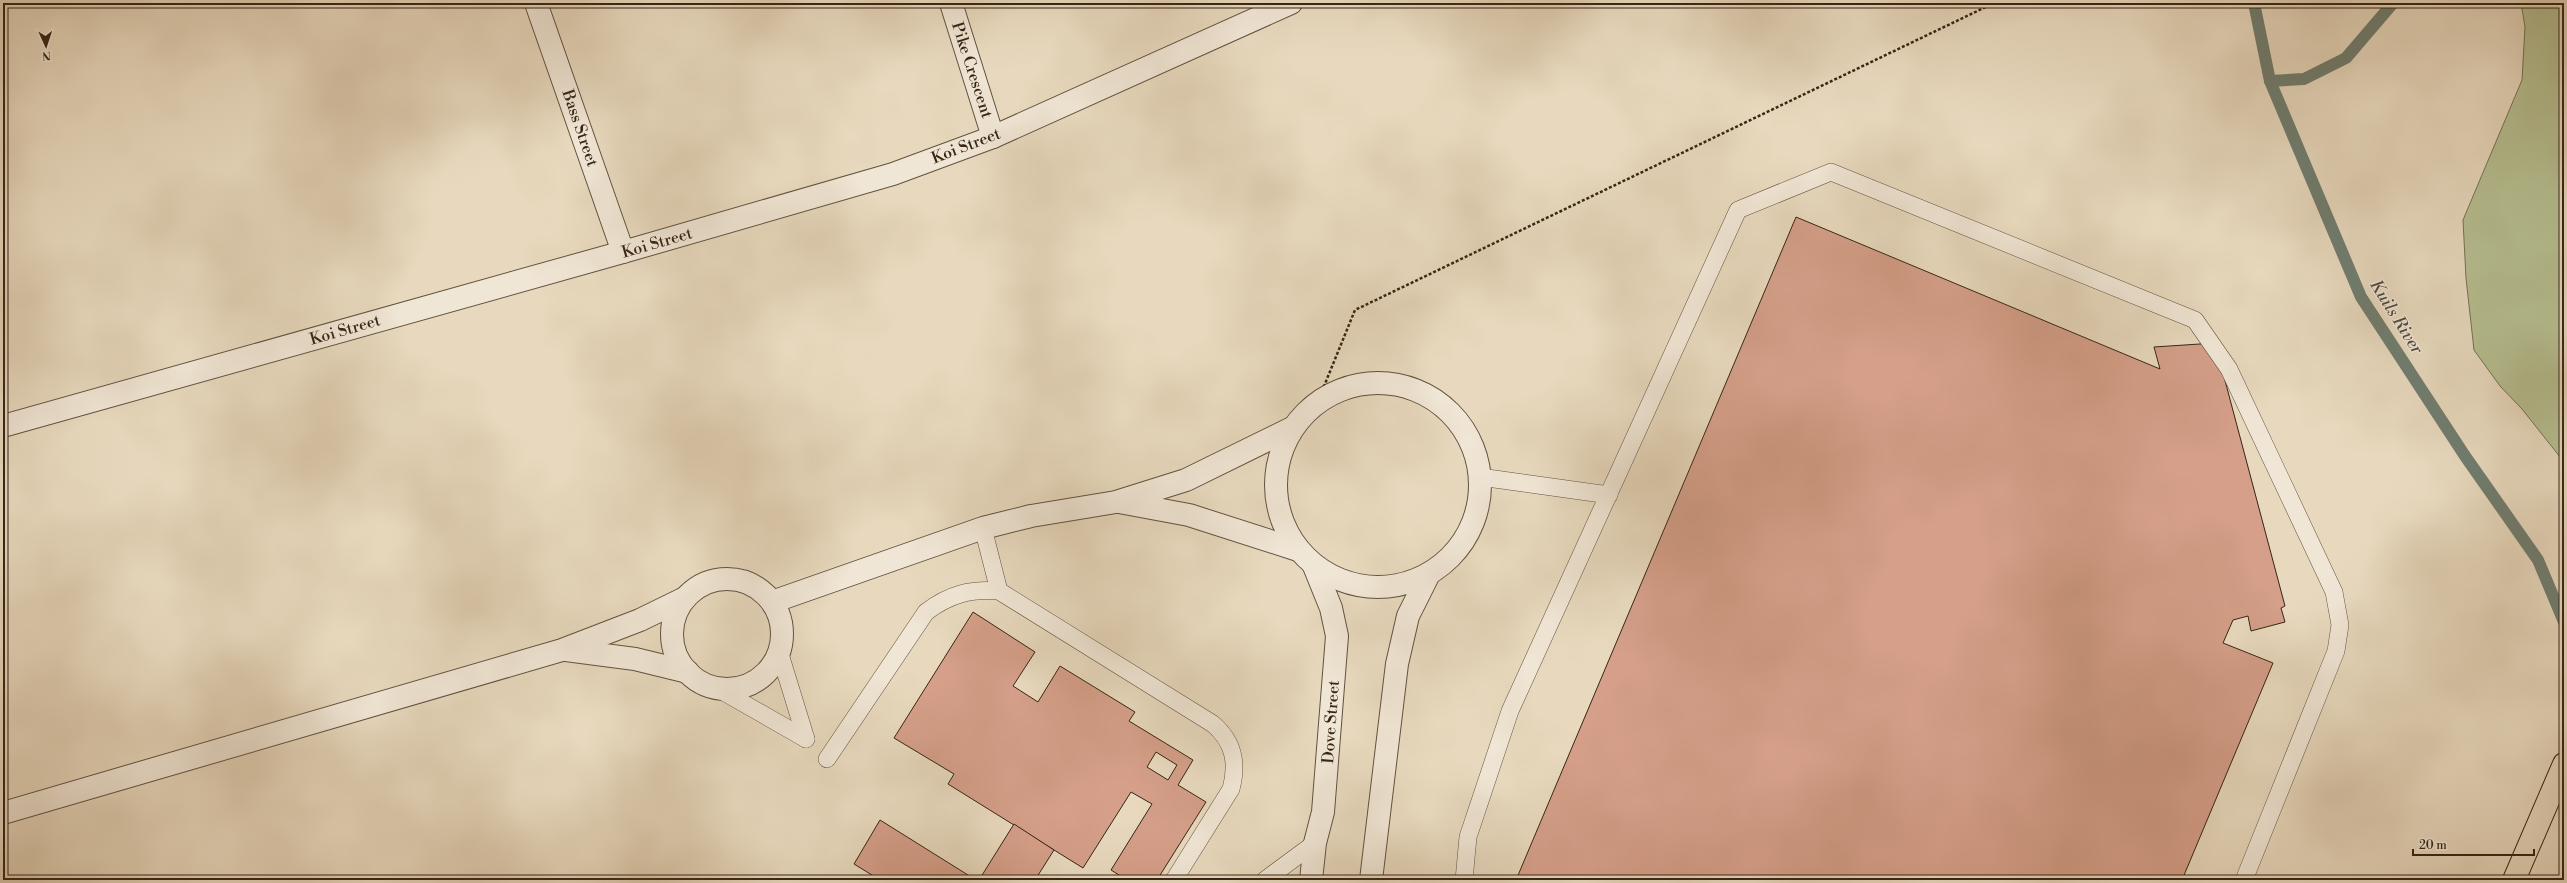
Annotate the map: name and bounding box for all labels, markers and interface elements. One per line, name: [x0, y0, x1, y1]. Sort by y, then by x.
street label: Pike Crescent: [947, 19, 997, 121]
north arrow: [26, 26, 66, 66]
text: N: [41, 48, 51, 62]
street label: Bass Street: [557, 86, 603, 169]
street label: Koi Street: [929, 124, 1004, 168]
street label: Koi Street: [619, 223, 695, 263]
water label: Kuils River: [2364, 276, 2428, 359]
street label: Koi Street: [307, 310, 383, 350]
street label: Dove Street: [1318, 679, 1344, 764]
scale bar: [2413, 831, 2534, 857]
text: 20 m: [2419, 838, 2447, 853]

